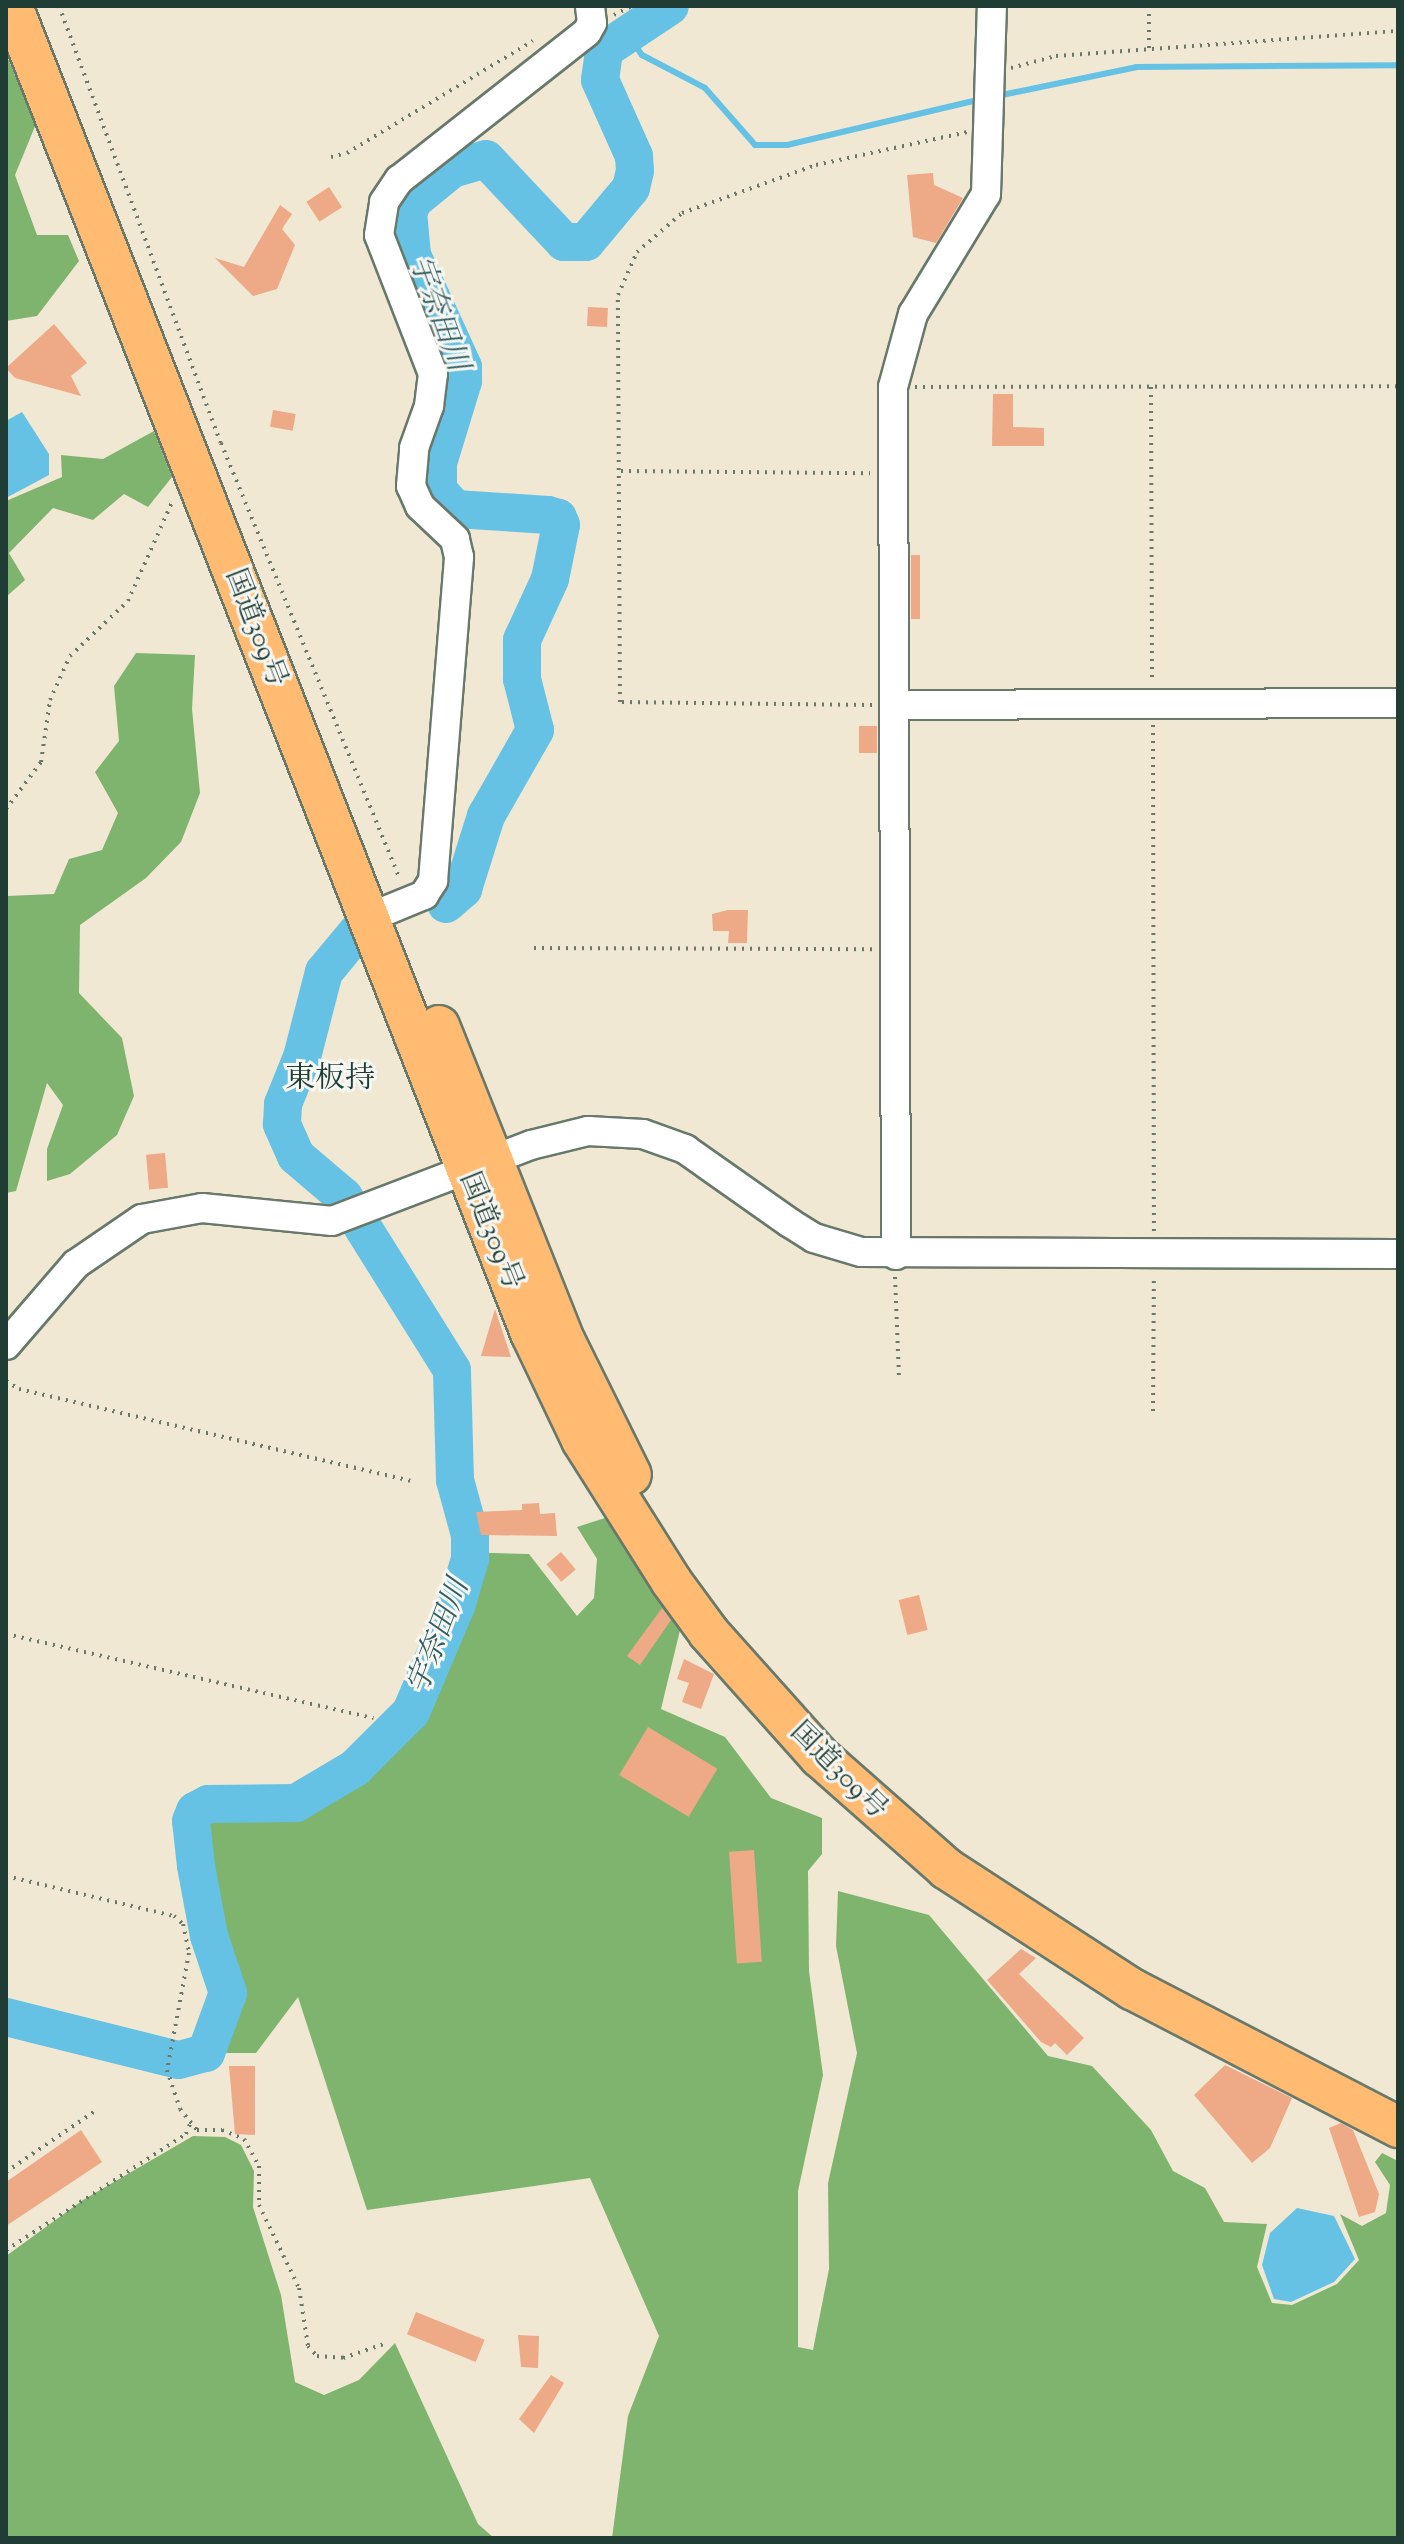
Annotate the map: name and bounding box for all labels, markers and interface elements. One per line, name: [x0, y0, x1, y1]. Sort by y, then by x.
water label: 宇奈田川: [400, 251, 474, 377]
street label: 国道309号: [217, 564, 293, 692]
district label: 東板持: [285, 1062, 375, 1098]
street label: 国道309号: [451, 1167, 529, 1295]
water label: 宇奈田川: [402, 1575, 478, 1699]
street label: 国道309号: [782, 1715, 894, 1827]

